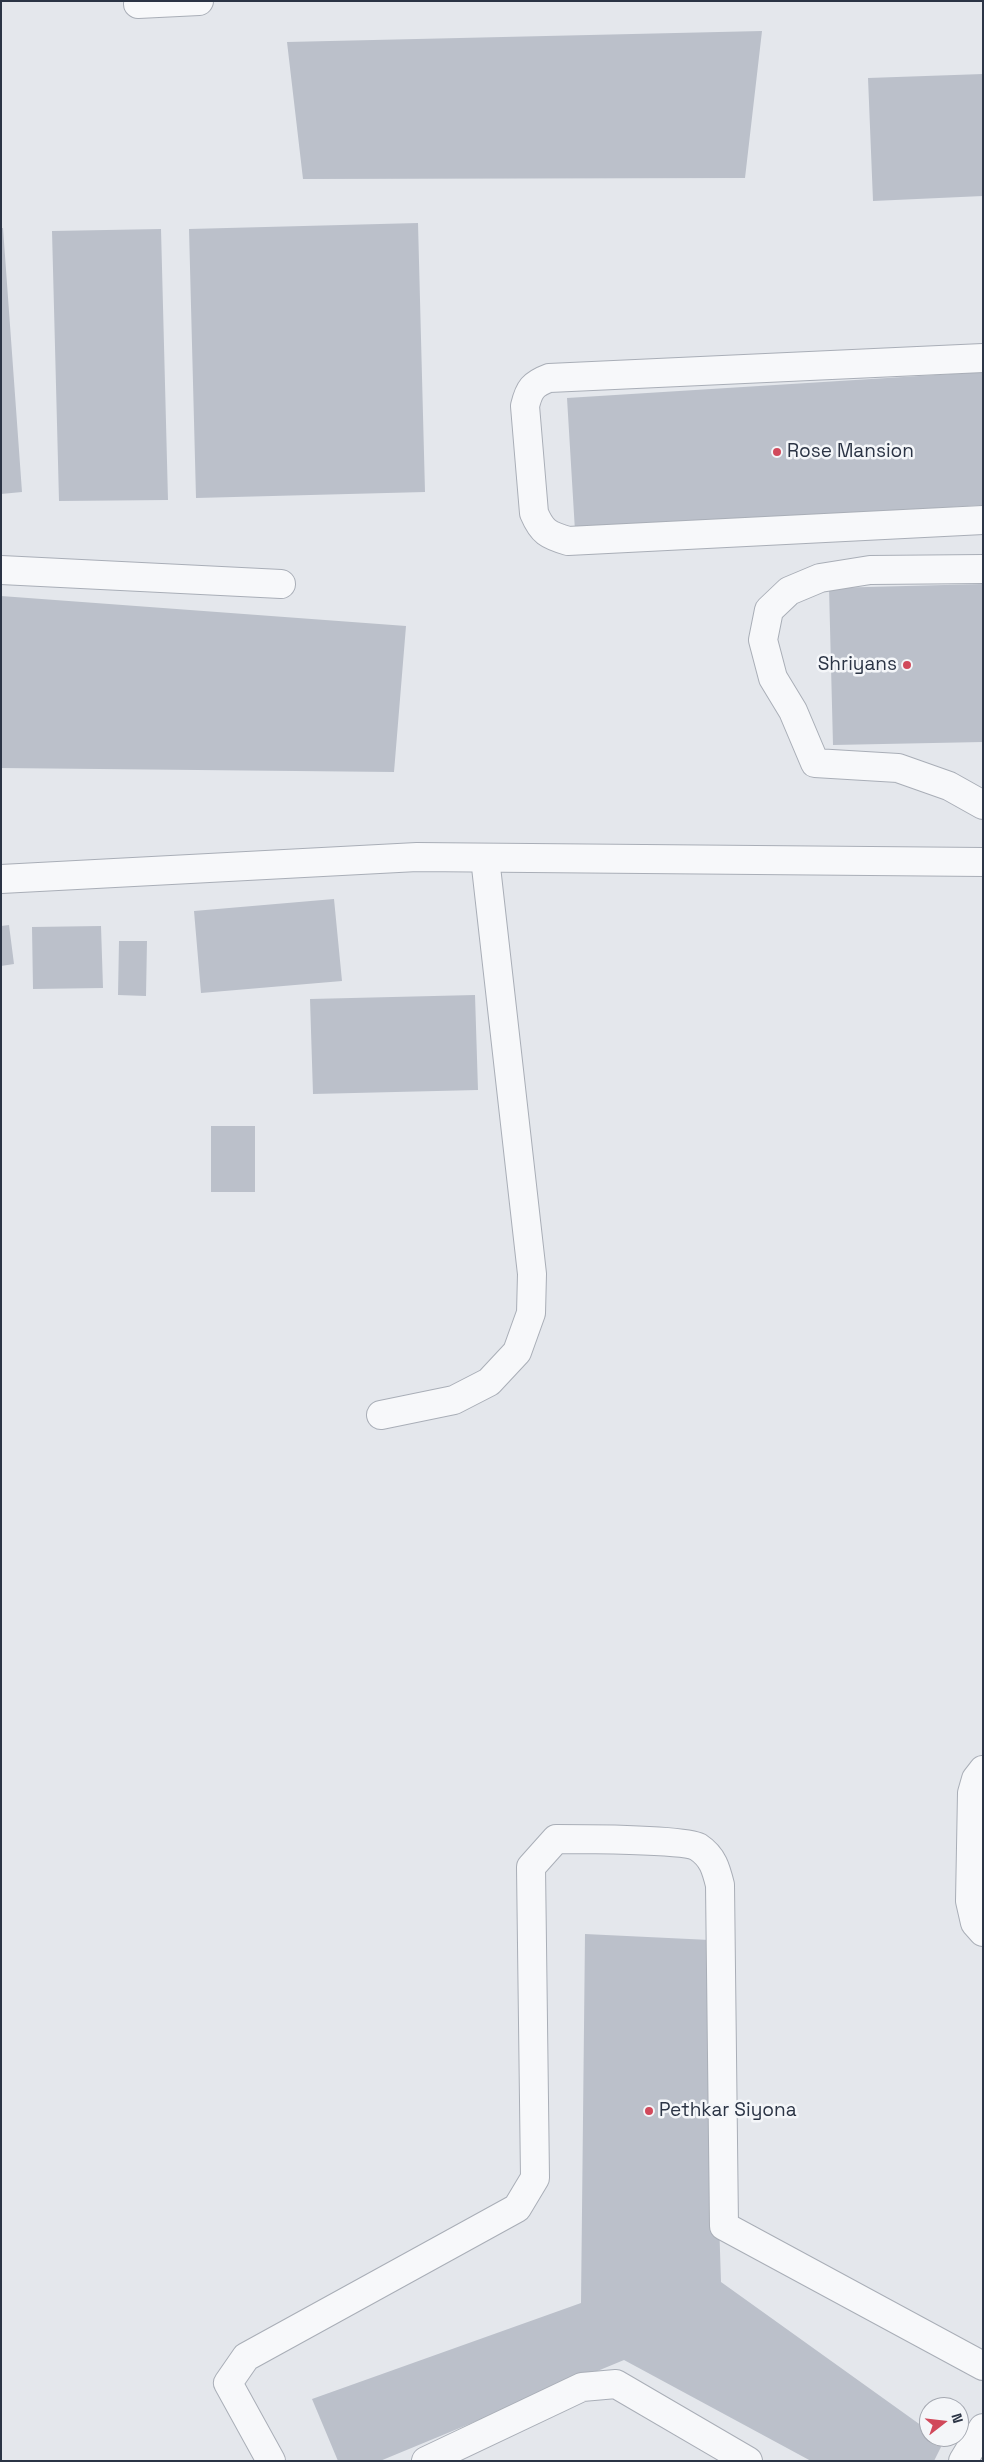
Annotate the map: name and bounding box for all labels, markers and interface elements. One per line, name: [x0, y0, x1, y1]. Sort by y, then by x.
place label: Rose Mansion: [787, 441, 914, 463]
marker: Rose Mansion: [771, 446, 783, 458]
place label: Shriyans: [818, 654, 897, 676]
marker: Shriyans: [901, 659, 913, 671]
place label: Pethkar Siyona: [659, 2100, 797, 2122]
marker: Pethkar Siyona: [643, 2105, 655, 2117]
north arrow: [919, 2397, 969, 2447]
text: N: [948, 2411, 967, 2425]

